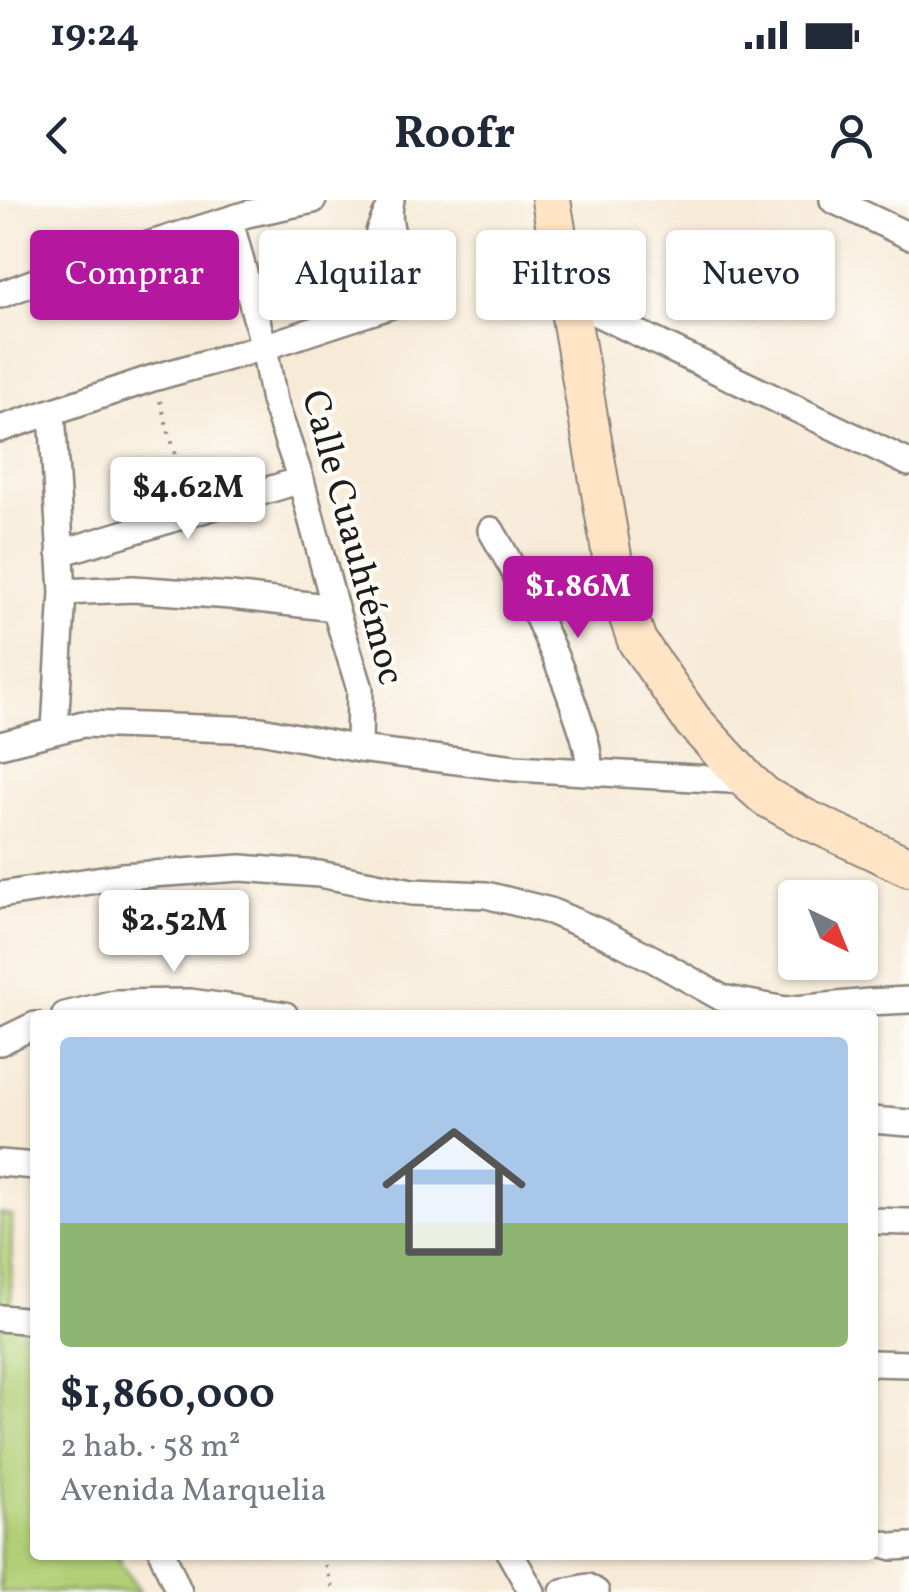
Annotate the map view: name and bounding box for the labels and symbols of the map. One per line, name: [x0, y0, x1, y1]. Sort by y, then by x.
street label: Calle Cuauhtémoc: [286, 385, 416, 691]
pin: $4.62M: [107, 457, 269, 542]
pin: $1.86M: [497, 556, 659, 641]
north arrow: [778, 880, 878, 980]
pin: $2.52M: [93, 890, 255, 975]

